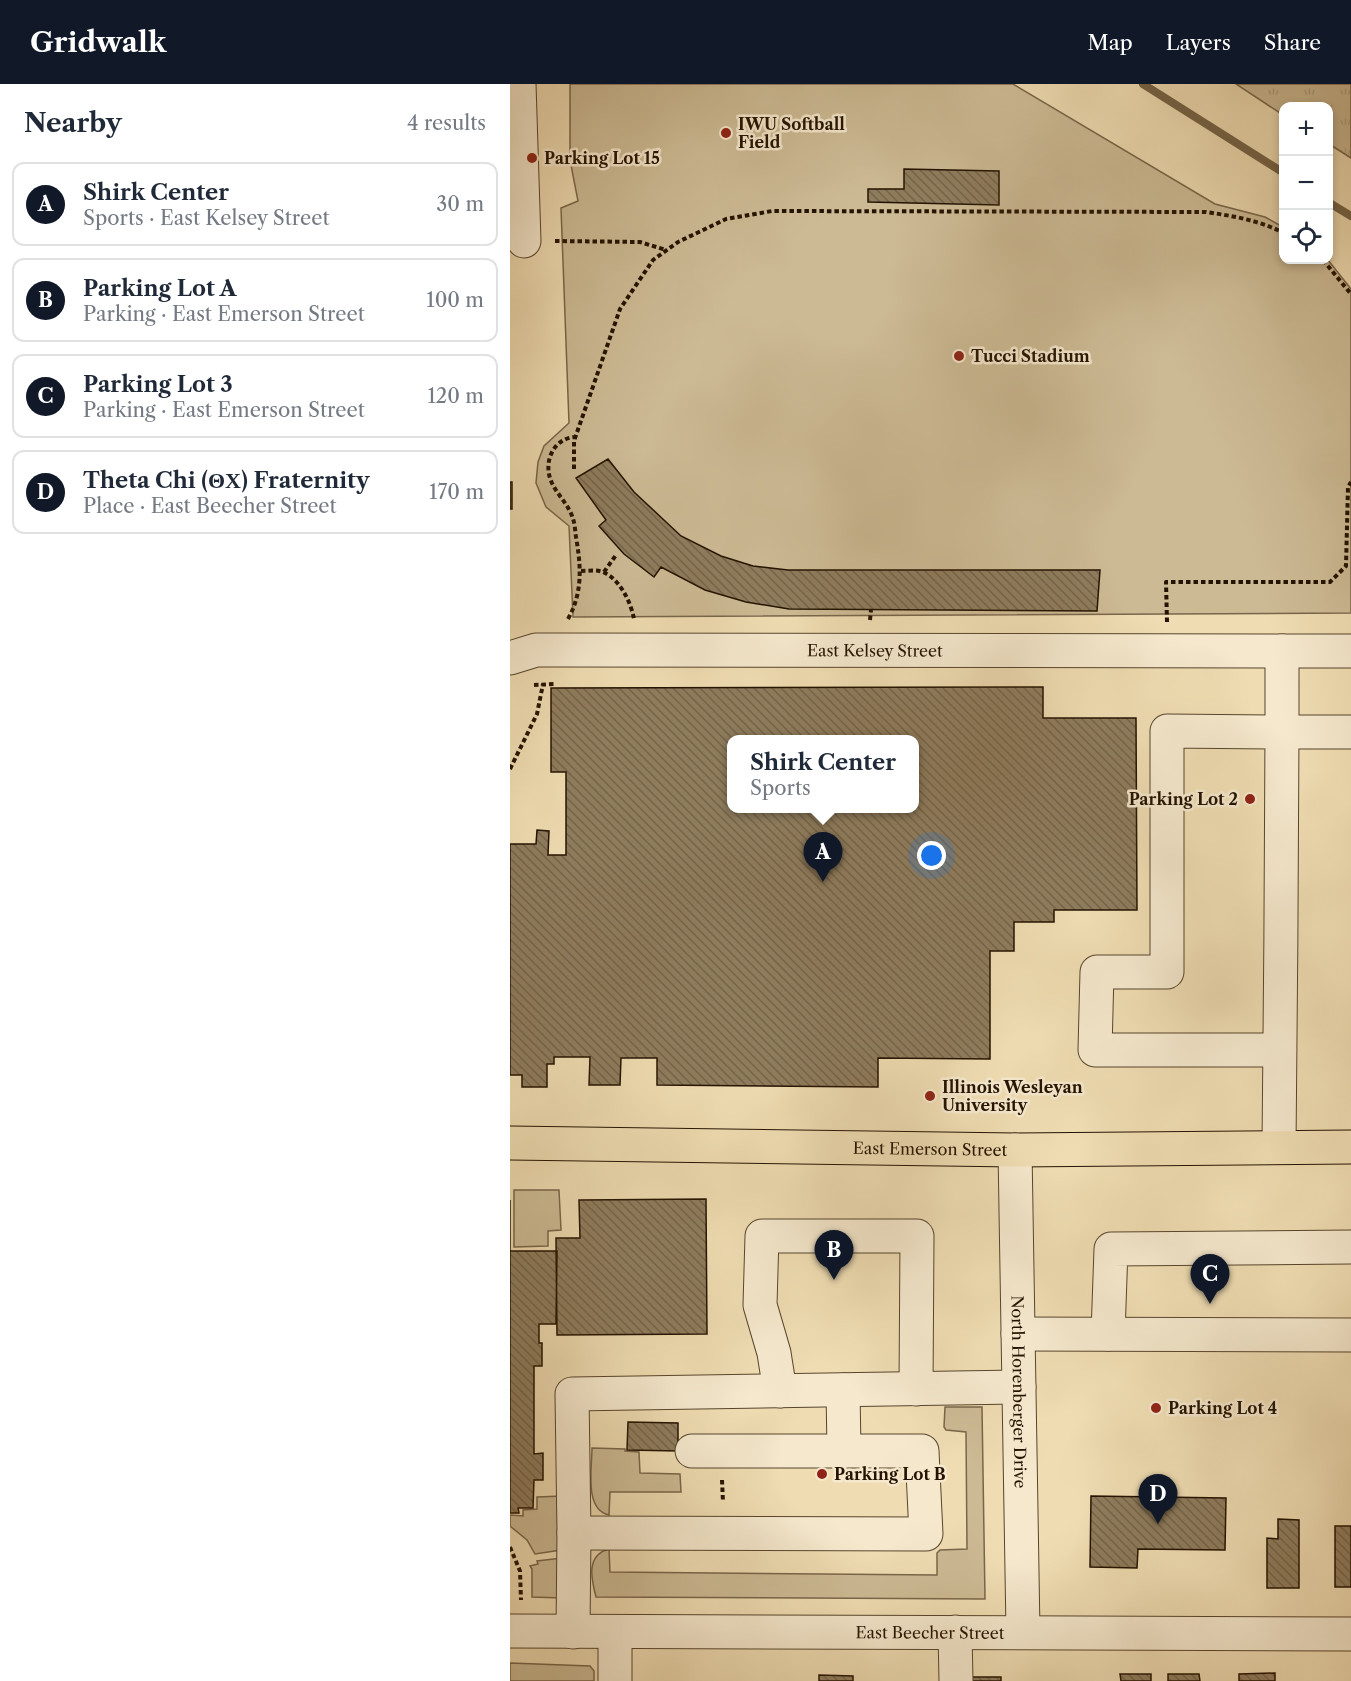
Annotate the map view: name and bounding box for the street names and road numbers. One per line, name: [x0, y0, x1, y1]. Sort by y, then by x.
street label: East Kelsey Street: [807, 640, 943, 660]
street label: East Emerson Street: [853, 1138, 1008, 1160]
street label: North Horenberger Drive: [1007, 1295, 1031, 1489]
street label: East Beecher Street: [856, 1622, 1005, 1643]

